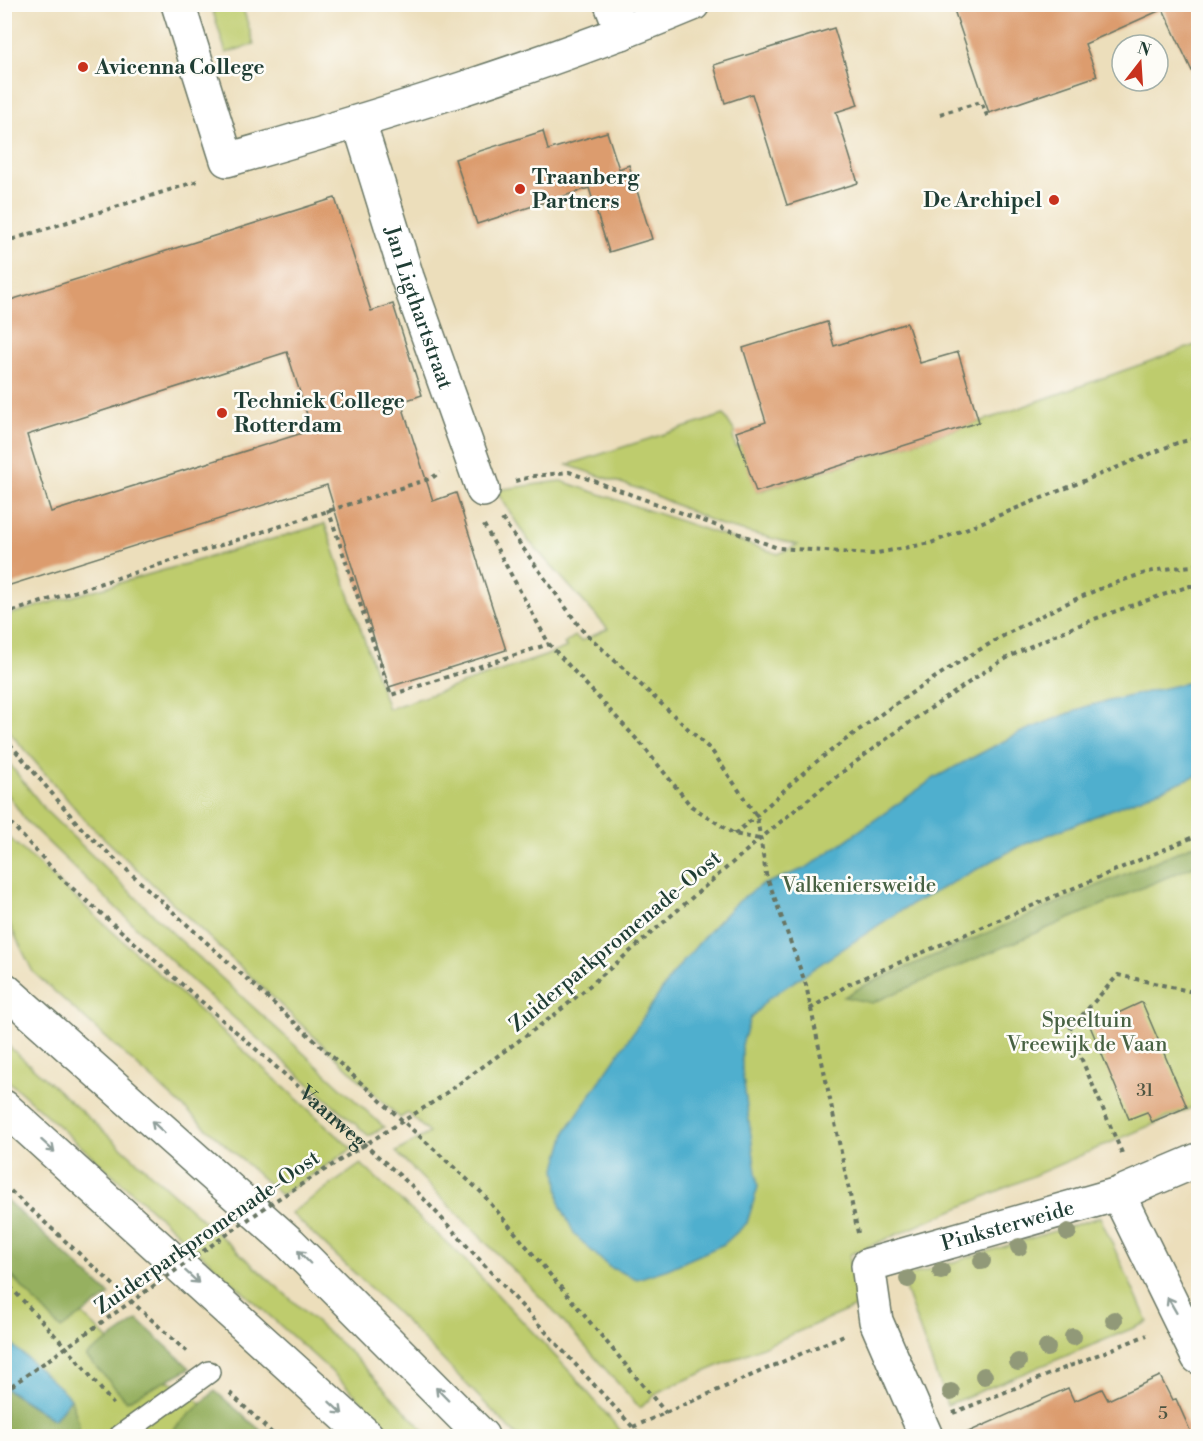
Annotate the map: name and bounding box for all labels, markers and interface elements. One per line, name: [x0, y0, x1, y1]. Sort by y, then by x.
north arrow: [1110, 33, 1170, 93]
text: N: [1135, 38, 1153, 61]
place label: Avicenna College: [94, 55, 264, 81]
marker: Avicenna College: [76, 60, 90, 74]
place label: Traanberg Partners: [532, 165, 640, 215]
marker: Traanberg Partners: [513, 182, 527, 196]
place label: De Archipel: [923, 188, 1042, 214]
marker: De Archipel: [1047, 193, 1061, 207]
street label: Jan Ligthartstraat: [378, 222, 458, 393]
place label: Techniek College Rotterdam: [234, 389, 405, 439]
marker: Techniek College Rotterdam: [215, 406, 229, 420]
street label: Zuiderparkpromenade-Oost: [504, 845, 727, 1038]
park label: Valkeniersweide: [781, 873, 936, 899]
park label: Speeltuin Vreewijk de Vaan: [1006, 1008, 1168, 1058]
house number: 31: [1136, 1079, 1154, 1102]
street label: Vaanweg: [292, 1080, 372, 1155]
one-way arrow: [151, 1120, 166, 1134]
one-way arrow: [40, 1139, 55, 1153]
street label: Zuiderparkpromenade-Oost: [90, 1145, 325, 1320]
street label: Pinksterweide: [938, 1195, 1077, 1258]
one-way arrow: [296, 1249, 311, 1264]
one-way arrow: [185, 1270, 200, 1284]
one-way arrow: [1166, 1297, 1178, 1314]
one-way arrow: [435, 1387, 449, 1402]
one-way arrow: [328, 1401, 343, 1415]
house number: 5: [1158, 1402, 1168, 1425]

